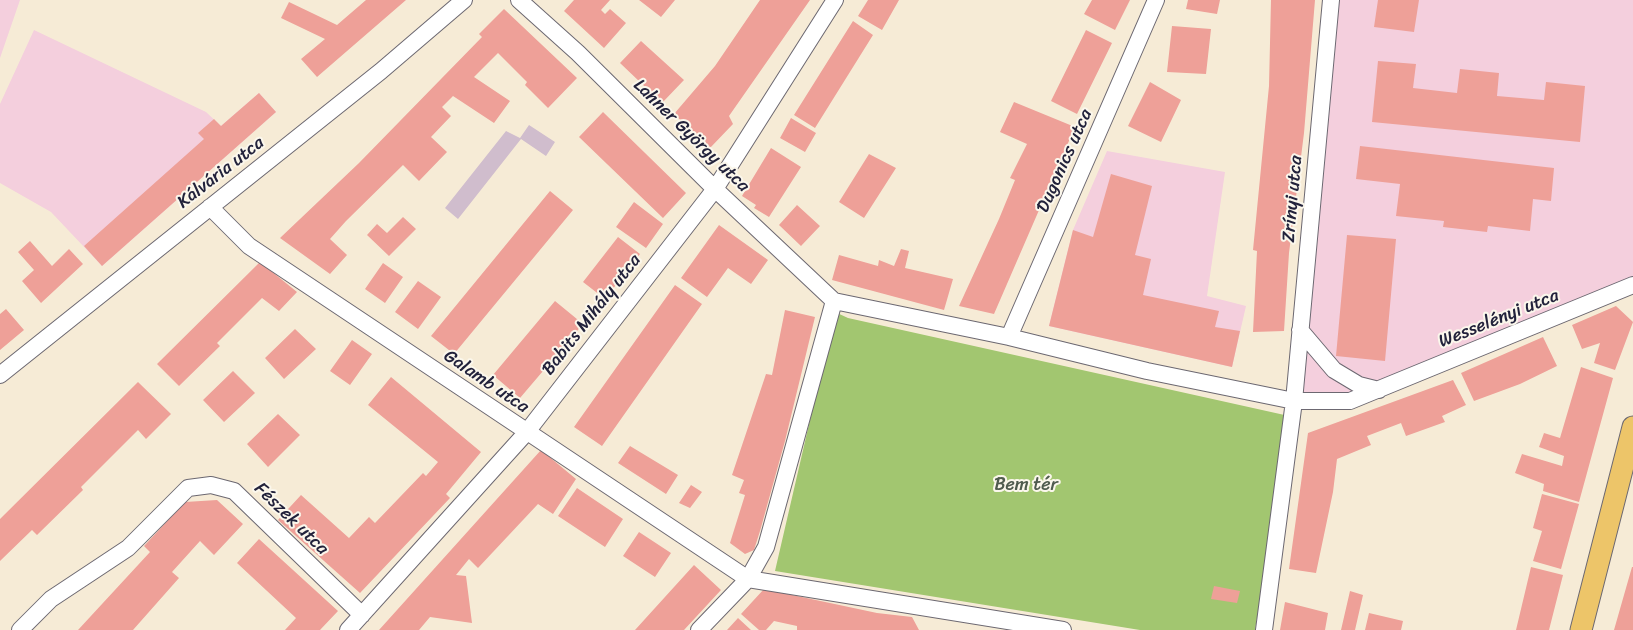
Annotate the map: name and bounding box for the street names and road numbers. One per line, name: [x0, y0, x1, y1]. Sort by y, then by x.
street label: Lahner György utca: [628, 75, 754, 197]
street label: Dugonics utca: [1033, 106, 1097, 216]
street label: Kálvária utca: [173, 132, 269, 214]
street label: Zrínyi utca: [1278, 155, 1308, 243]
street label: Babits Mihály utca: [538, 250, 646, 380]
street label: Wesselényi utca: [1436, 285, 1562, 353]
street label: Galamb utca: [439, 346, 533, 418]
street label: Fészek utca: [249, 478, 333, 560]

